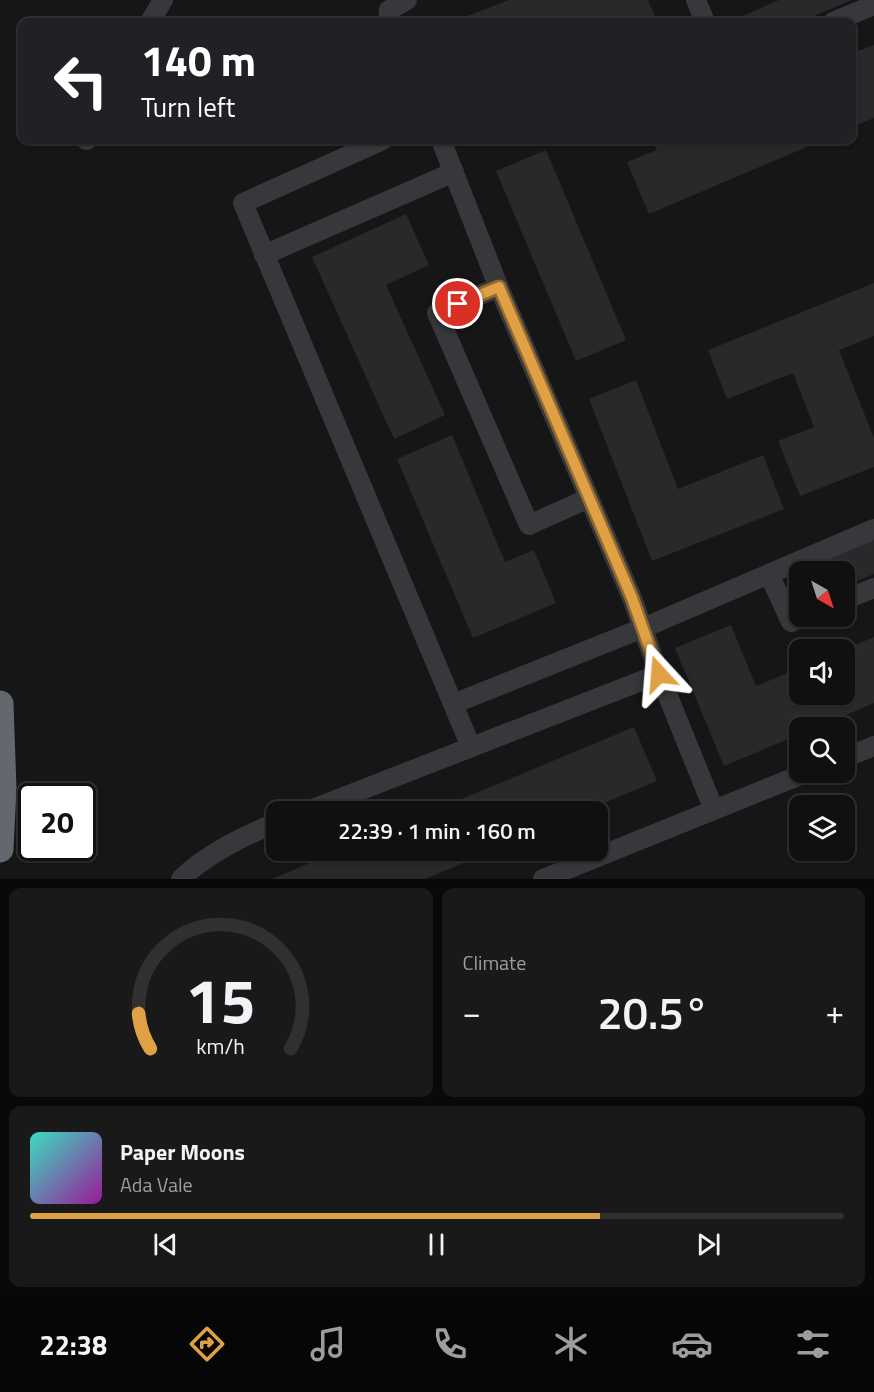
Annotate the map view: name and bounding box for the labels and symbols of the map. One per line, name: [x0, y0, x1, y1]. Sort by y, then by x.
pin: [432, 278, 483, 329]
north arrow: [789, 561, 855, 627]
position arrow: [627, 642, 691, 706]
speed limit sign: 20: [18, 783, 96, 861]

